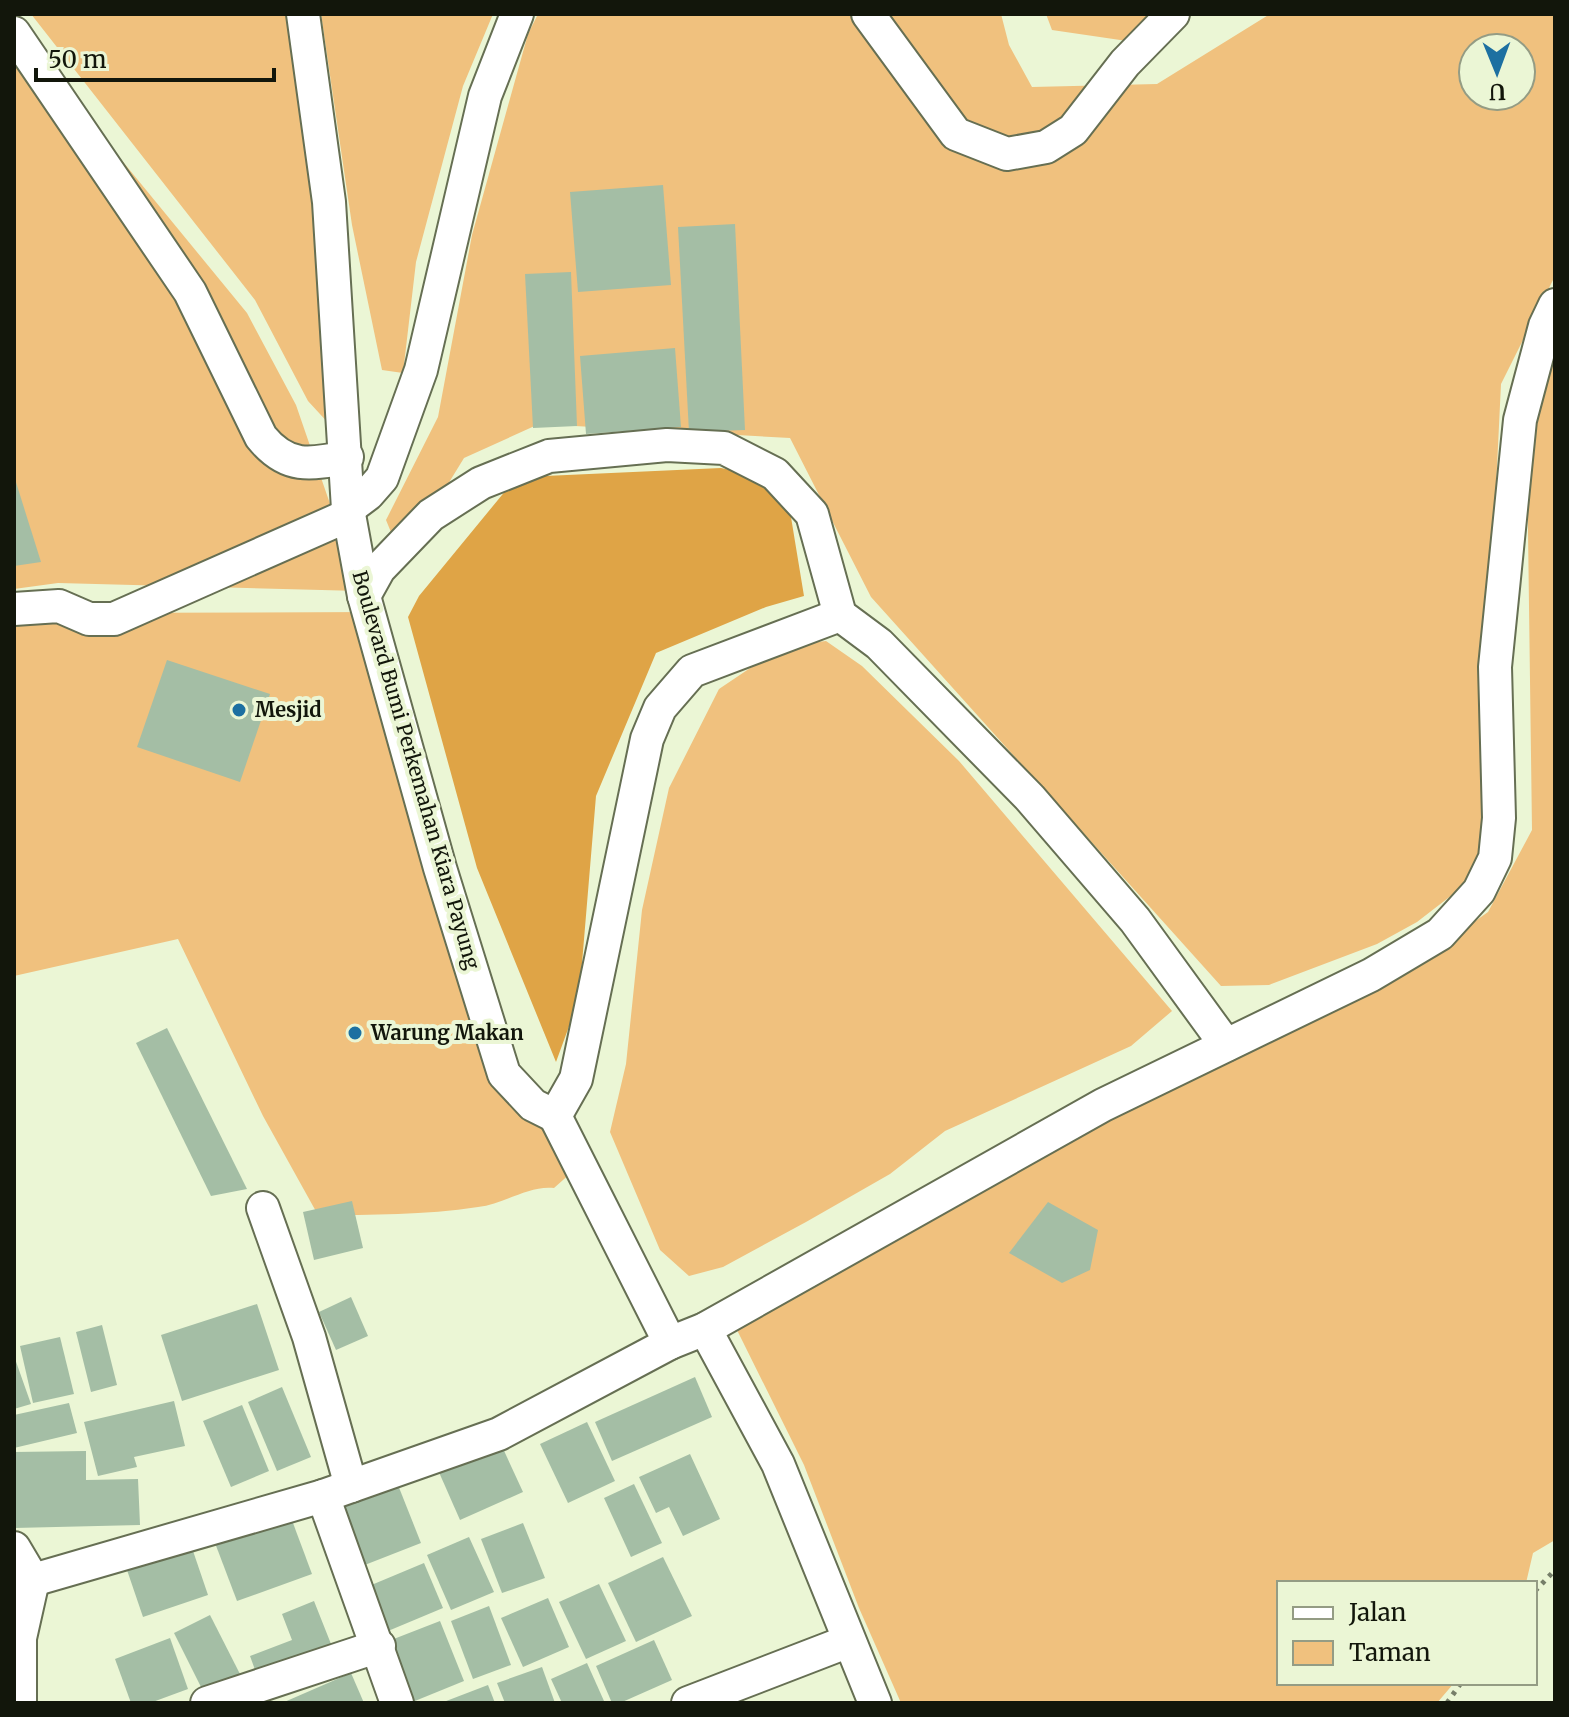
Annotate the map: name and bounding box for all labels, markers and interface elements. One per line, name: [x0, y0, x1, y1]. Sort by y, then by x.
scale bar: [36, 32, 274, 82]
north arrow: [1457, 32, 1537, 112]
text: 50 m: [48, 44, 107, 75]
text: U: [1488, 78, 1506, 106]
street label: Boulevard Bumi Perkemahan Kiara Payung: [347, 568, 485, 972]
place label: Mesjid: [255, 697, 322, 722]
marker: Mesjid: [230, 701, 248, 719]
place label: Warung Makan: [370, 1020, 524, 1045]
marker: Warung Makan: [346, 1024, 364, 1042]
legend: [1277, 1581, 1537, 1685]
text: Jalan: [1348, 1597, 1407, 1628]
text: Taman: [1349, 1637, 1431, 1668]

